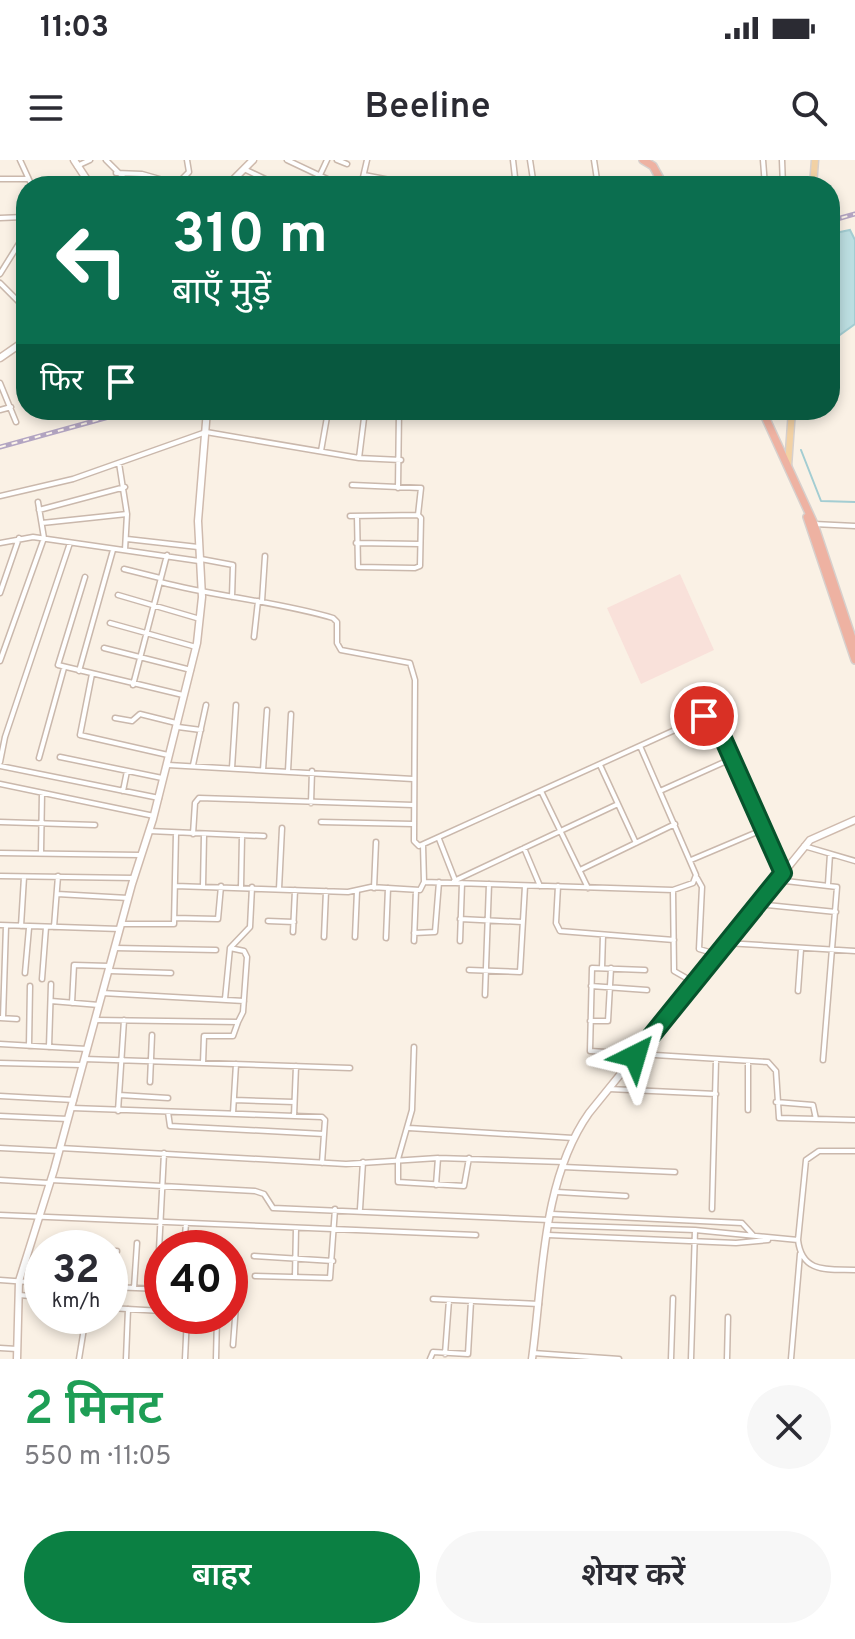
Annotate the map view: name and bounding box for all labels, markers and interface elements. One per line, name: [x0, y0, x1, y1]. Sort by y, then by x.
text: 11:03: [40, 10, 109, 47]
text: Beeline: [364, 85, 491, 131]
icon: menu: [24, 86, 68, 130]
icon: search: [787, 86, 831, 130]
text: 310 m: [172, 202, 328, 272]
icon: left: [40, 208, 144, 312]
text: बाएँ मुड़ें: [172, 271, 271, 317]
icon: arrive: [99, 360, 143, 404]
text: फिर: [40, 364, 83, 401]
pin: [670, 682, 738, 750]
icon: arrive: [682, 694, 726, 738]
position arrow: [593, 1014, 677, 1098]
speed limit sign: 40: [144, 1230, 248, 1334]
text: 32: [52, 1247, 100, 1297]
text: km/h: [52, 1289, 100, 1315]
text: 2 मिनट: [24, 1381, 163, 1441]
button: close: [747, 1385, 831, 1469]
text: 550 m · 11:05: [24, 1441, 171, 1474]
button: बाहर: [24, 1531, 420, 1623]
button: शेयर करें: [436, 1531, 831, 1623]

